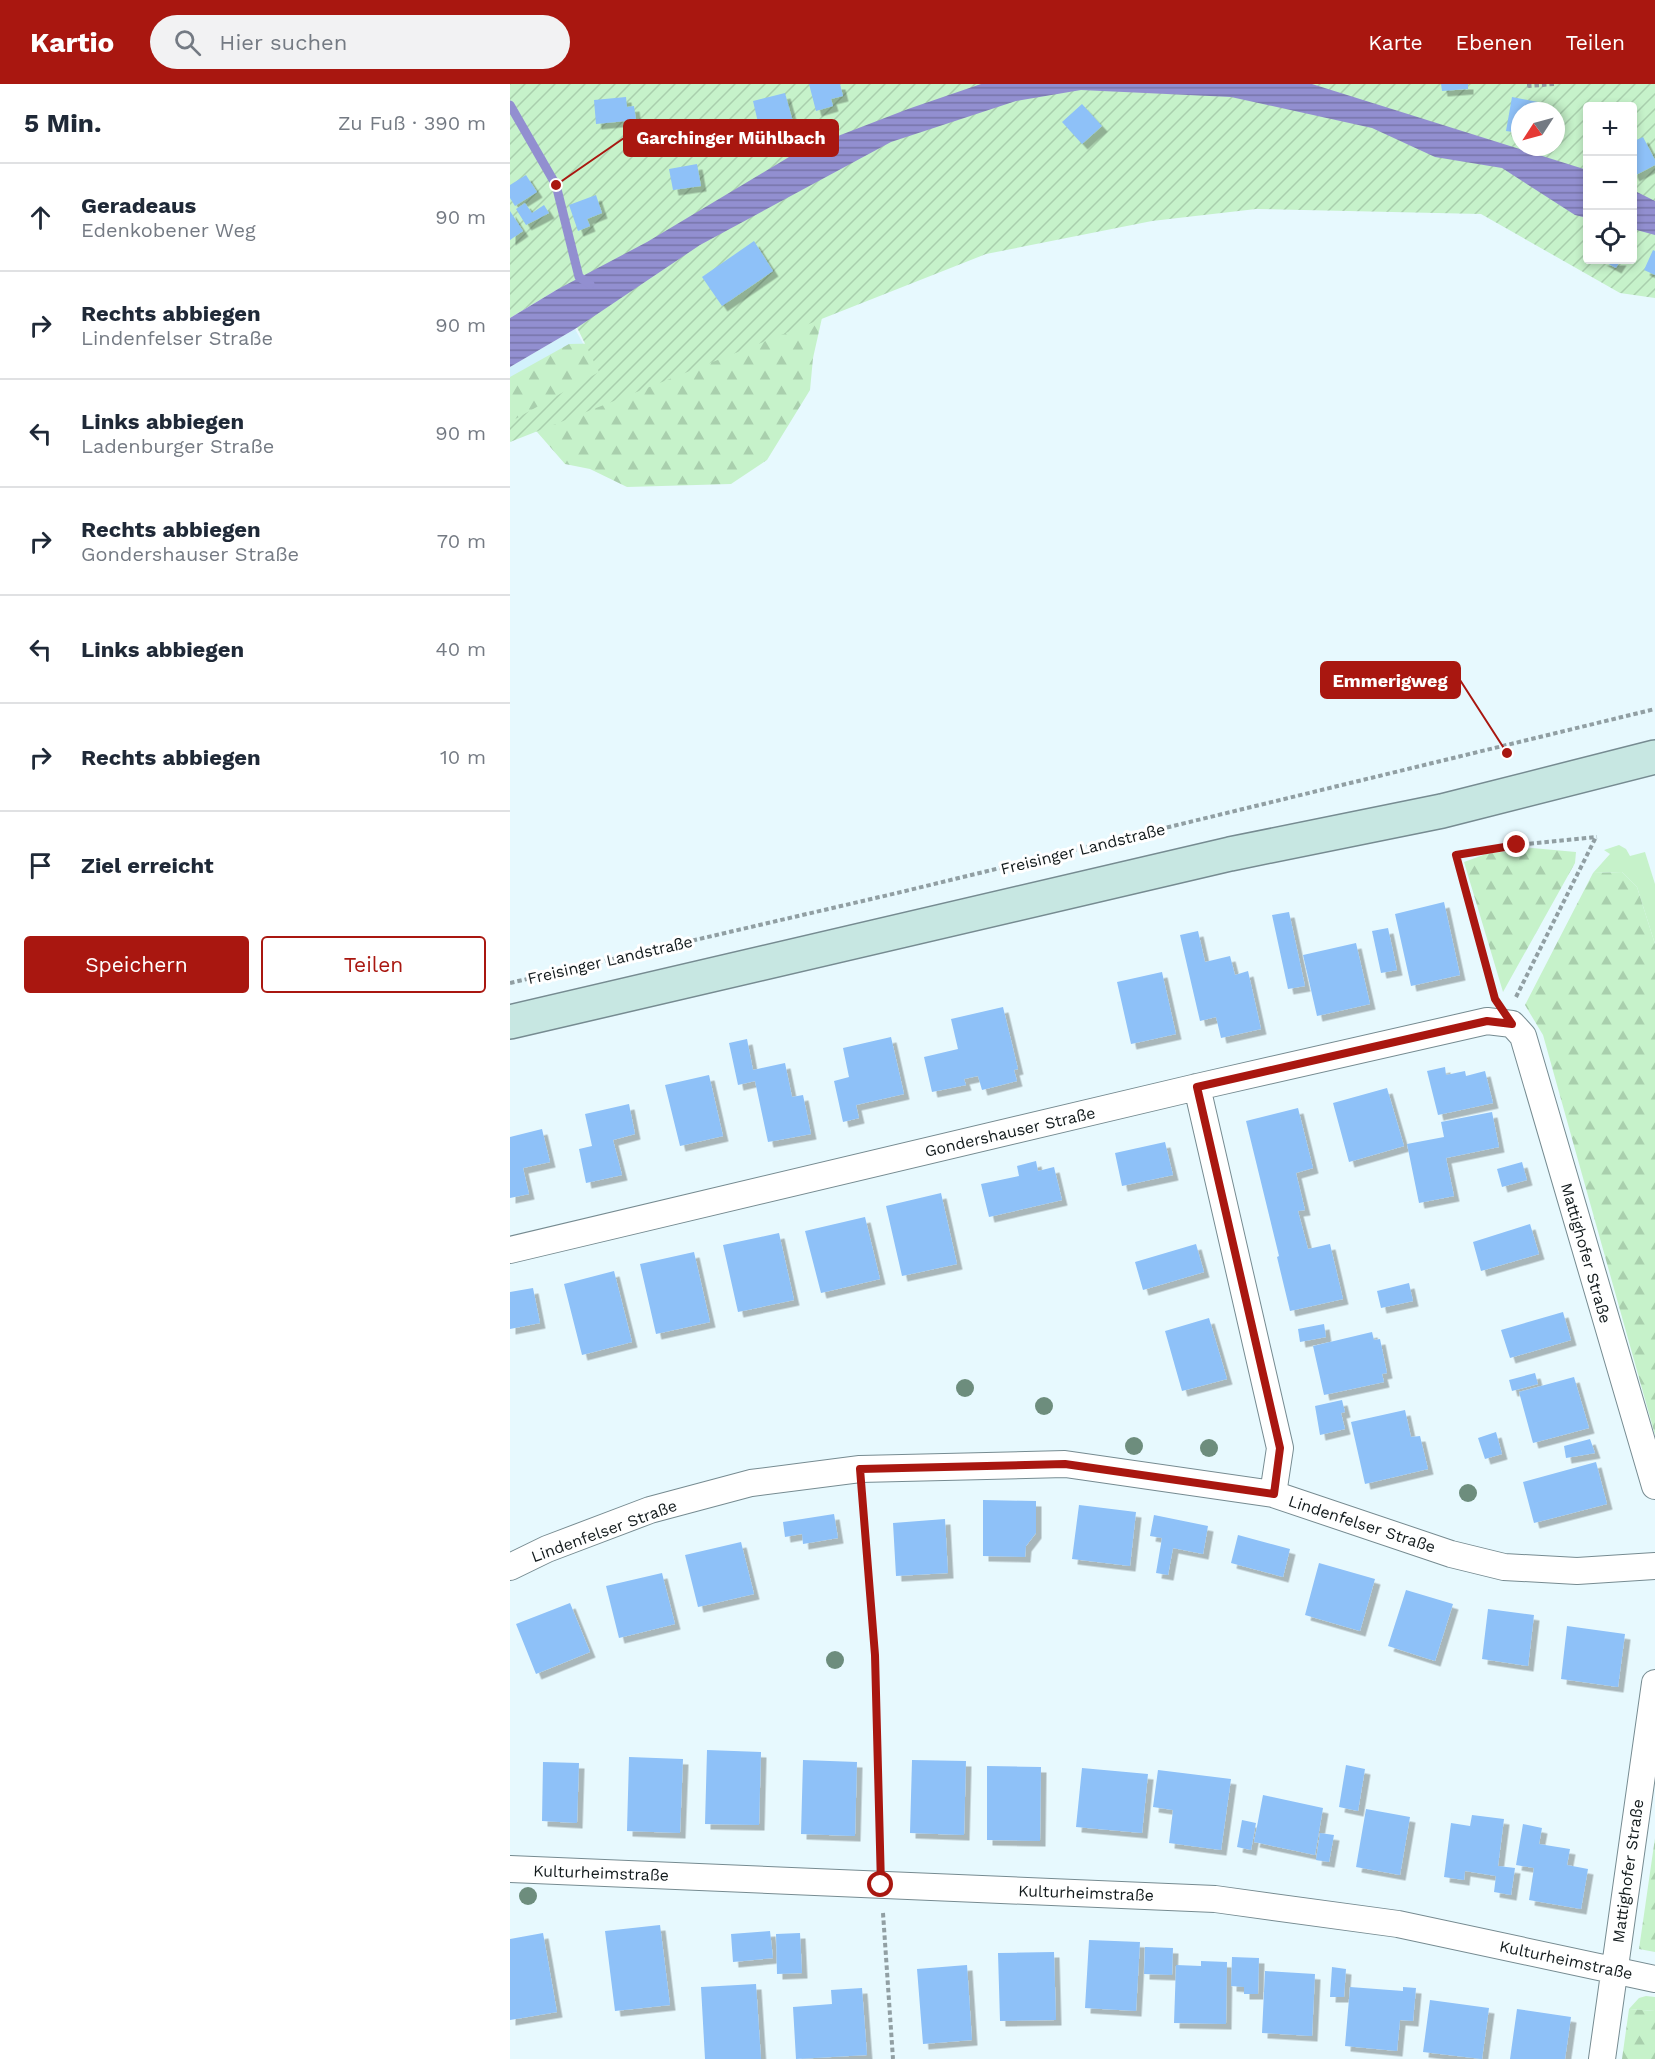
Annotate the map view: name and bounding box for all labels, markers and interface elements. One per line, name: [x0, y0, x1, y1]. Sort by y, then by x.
search box: [150, 15, 570, 69]
text: Kartio: [30, 26, 114, 59]
icon: search: [171, 26, 204, 59]
text: Hier suchen: [219, 30, 347, 55]
text: Karte: [1368, 30, 1423, 55]
text: Ebenen: [1456, 30, 1532, 55]
text: Teilen: [1565, 30, 1625, 55]
north arrow: [1511, 102, 1565, 156]
map controls: [1583, 102, 1637, 264]
button: +: [1583, 102, 1637, 156]
text: 5 Min.: [24, 108, 101, 138]
text: Zu Fuß · 390 m: [338, 111, 486, 135]
callout: Garchinger Mühlbach: [624, 120, 838, 156]
text: Garchinger Mühlbach: [636, 127, 826, 148]
button: −: [1583, 156, 1637, 210]
text: Geradeaus: [81, 193, 196, 218]
icon: ahead: [24, 201, 57, 234]
text: 90 m: [435, 205, 486, 229]
button: locate: [1583, 210, 1637, 264]
text: Edenkobener Weg: [81, 218, 256, 242]
text: Rechts abbiegen: [81, 301, 261, 326]
icon: right: [24, 309, 57, 342]
text: 90 m: [435, 313, 486, 337]
text: Lindenfelser Straße: [81, 326, 273, 350]
text: Links abbiegen: [81, 409, 244, 434]
icon: left: [24, 417, 57, 450]
text: 90 m: [435, 421, 486, 445]
text: Ladenburger Straße: [81, 434, 274, 458]
text: Rechts abbiegen: [81, 517, 261, 542]
icon: right: [24, 525, 57, 558]
text: 70 m: [437, 529, 486, 553]
text: Gondershauser Straße: [81, 542, 299, 566]
icon: left: [24, 633, 57, 666]
text: Links abbiegen: [81, 637, 244, 662]
text: 40 m: [435, 637, 486, 661]
callout: Emmerigweg: [1321, 662, 1460, 698]
text: Emmerigweg: [1332, 670, 1448, 691]
icon: right: [24, 741, 57, 774]
text: Rechts abbiegen: [81, 745, 261, 770]
text: 10 m: [440, 745, 486, 769]
street label: Freisinger Landstraße: [999, 819, 1167, 879]
route end: [1503, 831, 1529, 857]
icon: arrive: [24, 849, 57, 882]
text: Ziel erreicht: [81, 853, 214, 878]
street label: Freisinger Landstraße: [526, 932, 694, 988]
button: Speichern: [24, 936, 249, 993]
button: Teilen: [261, 936, 486, 993]
street label: Gondershauser Straße: [923, 1103, 1097, 1161]
street label: Mattighofer Straße: [1557, 1181, 1615, 1325]
street label: Lindenfelser Straße: [1286, 1491, 1438, 1557]
street label: Lindenfelser Straße: [529, 1496, 679, 1566]
street label: Mattighofer Straße: [1608, 1798, 1648, 1944]
street label: Kulturheimstraße: [533, 1861, 669, 1885]
route start: [867, 1871, 893, 1897]
street label: Kulturheimstraße: [1018, 1881, 1154, 1905]
street label: Kulturheimstraße: [1498, 1937, 1634, 1983]

